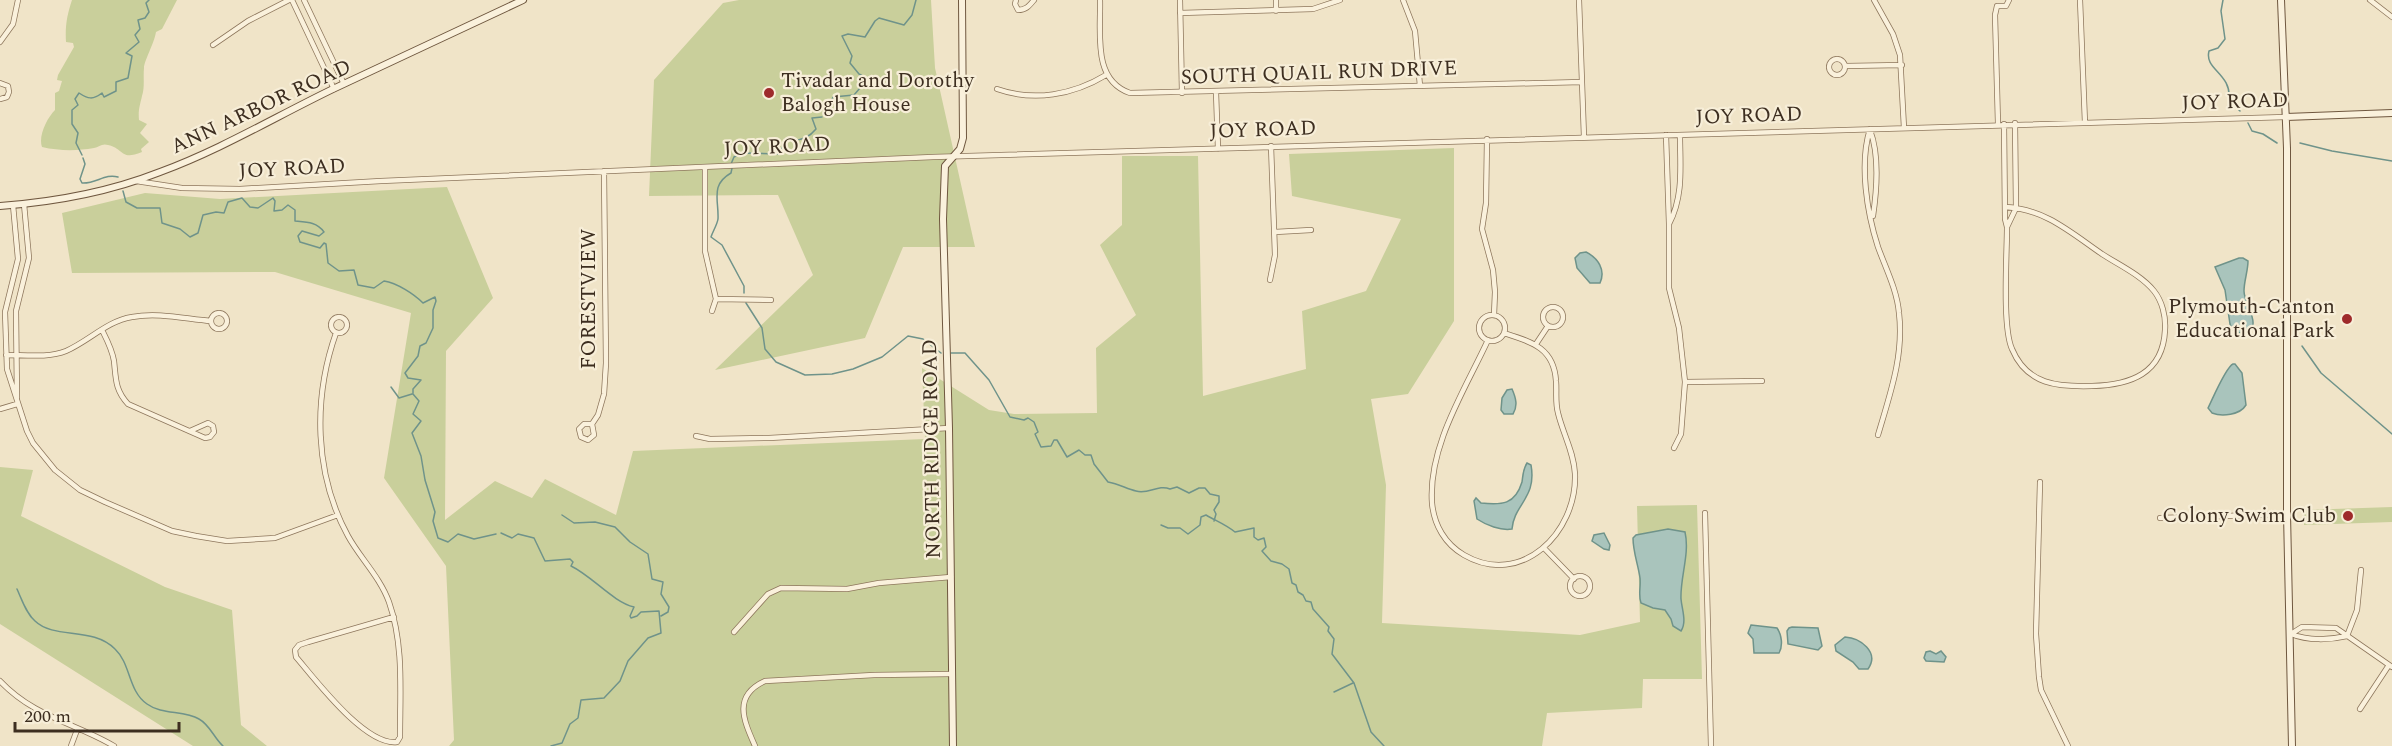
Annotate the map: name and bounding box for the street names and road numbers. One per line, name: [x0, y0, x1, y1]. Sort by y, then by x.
street label: ANN ARBOR ROAD: [165, 51, 357, 163]
street label: SOUTH QUAIL RUN DRIVE: [1180, 52, 1458, 94]
street label: JOY ROAD: [2181, 84, 2289, 120]
street label: JOY ROAD: [1695, 98, 1803, 134]
street label: JOY ROAD: [1209, 112, 1317, 148]
street label: JOY ROAD: [723, 128, 831, 166]
street label: JOY ROAD: [238, 150, 346, 188]
street label: FORESTVIEW: [573, 228, 605, 369]
street label: NORTH RIDGE ROAD: [914, 339, 950, 559]

